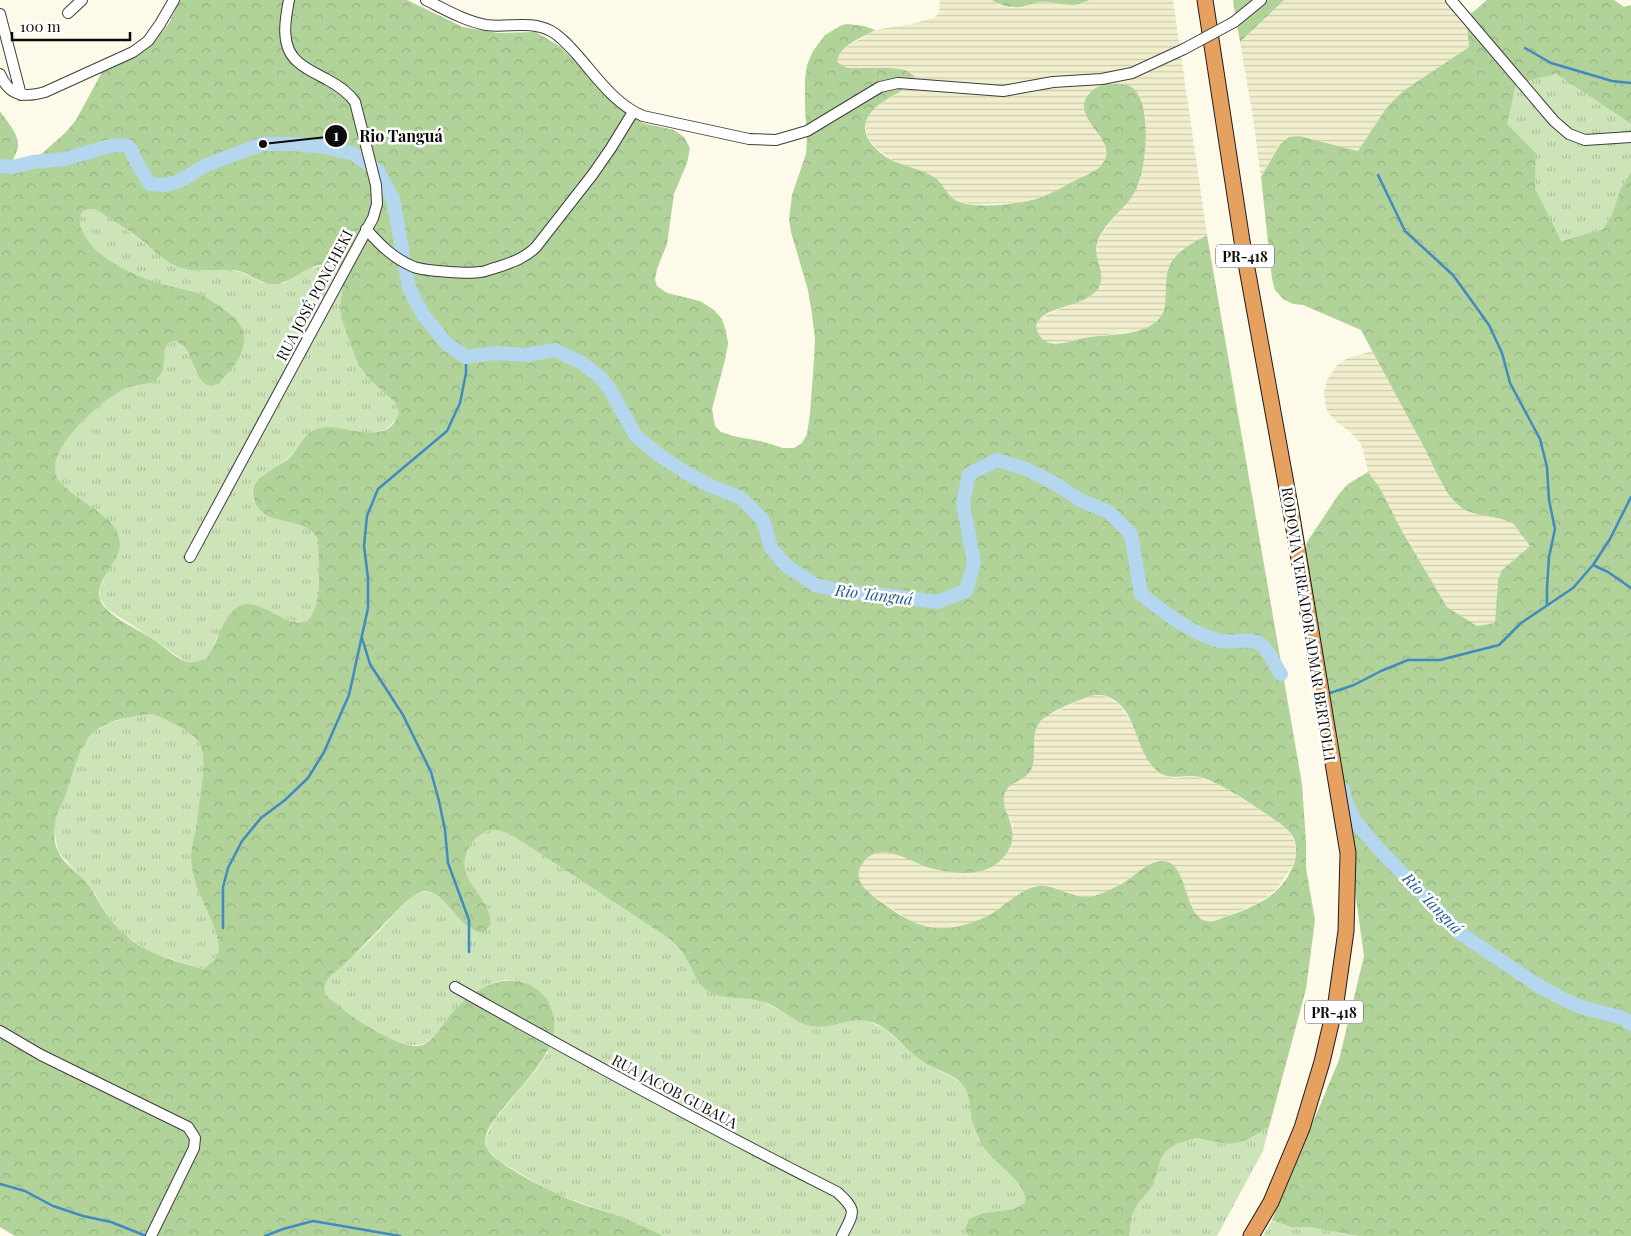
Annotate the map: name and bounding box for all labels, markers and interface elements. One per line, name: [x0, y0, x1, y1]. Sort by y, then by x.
scale bar: [12, 10, 130, 42]
text: 100 m: [20, 16, 61, 36]
callout: Rio Tanguá: [324, 120, 453, 151]
text: 1: [333, 125, 339, 145]
text: Rio Tanguá: [359, 125, 444, 146]
street label: RUA JOSÉ PONCHEKI: [271, 226, 357, 364]
road number: PR-418: [1216, 245, 1274, 268]
street label: RODOVIA VEREADOR ADMAR BERTOLLI: [1277, 486, 1341, 762]
water label: Rio Tanguá: [833, 579, 915, 609]
water label: Rio Tanguá: [1398, 867, 1468, 939]
road number: PR-418: [1305, 1000, 1363, 1024]
street label: RUA JACOB GUBAUA: [609, 1049, 742, 1133]

